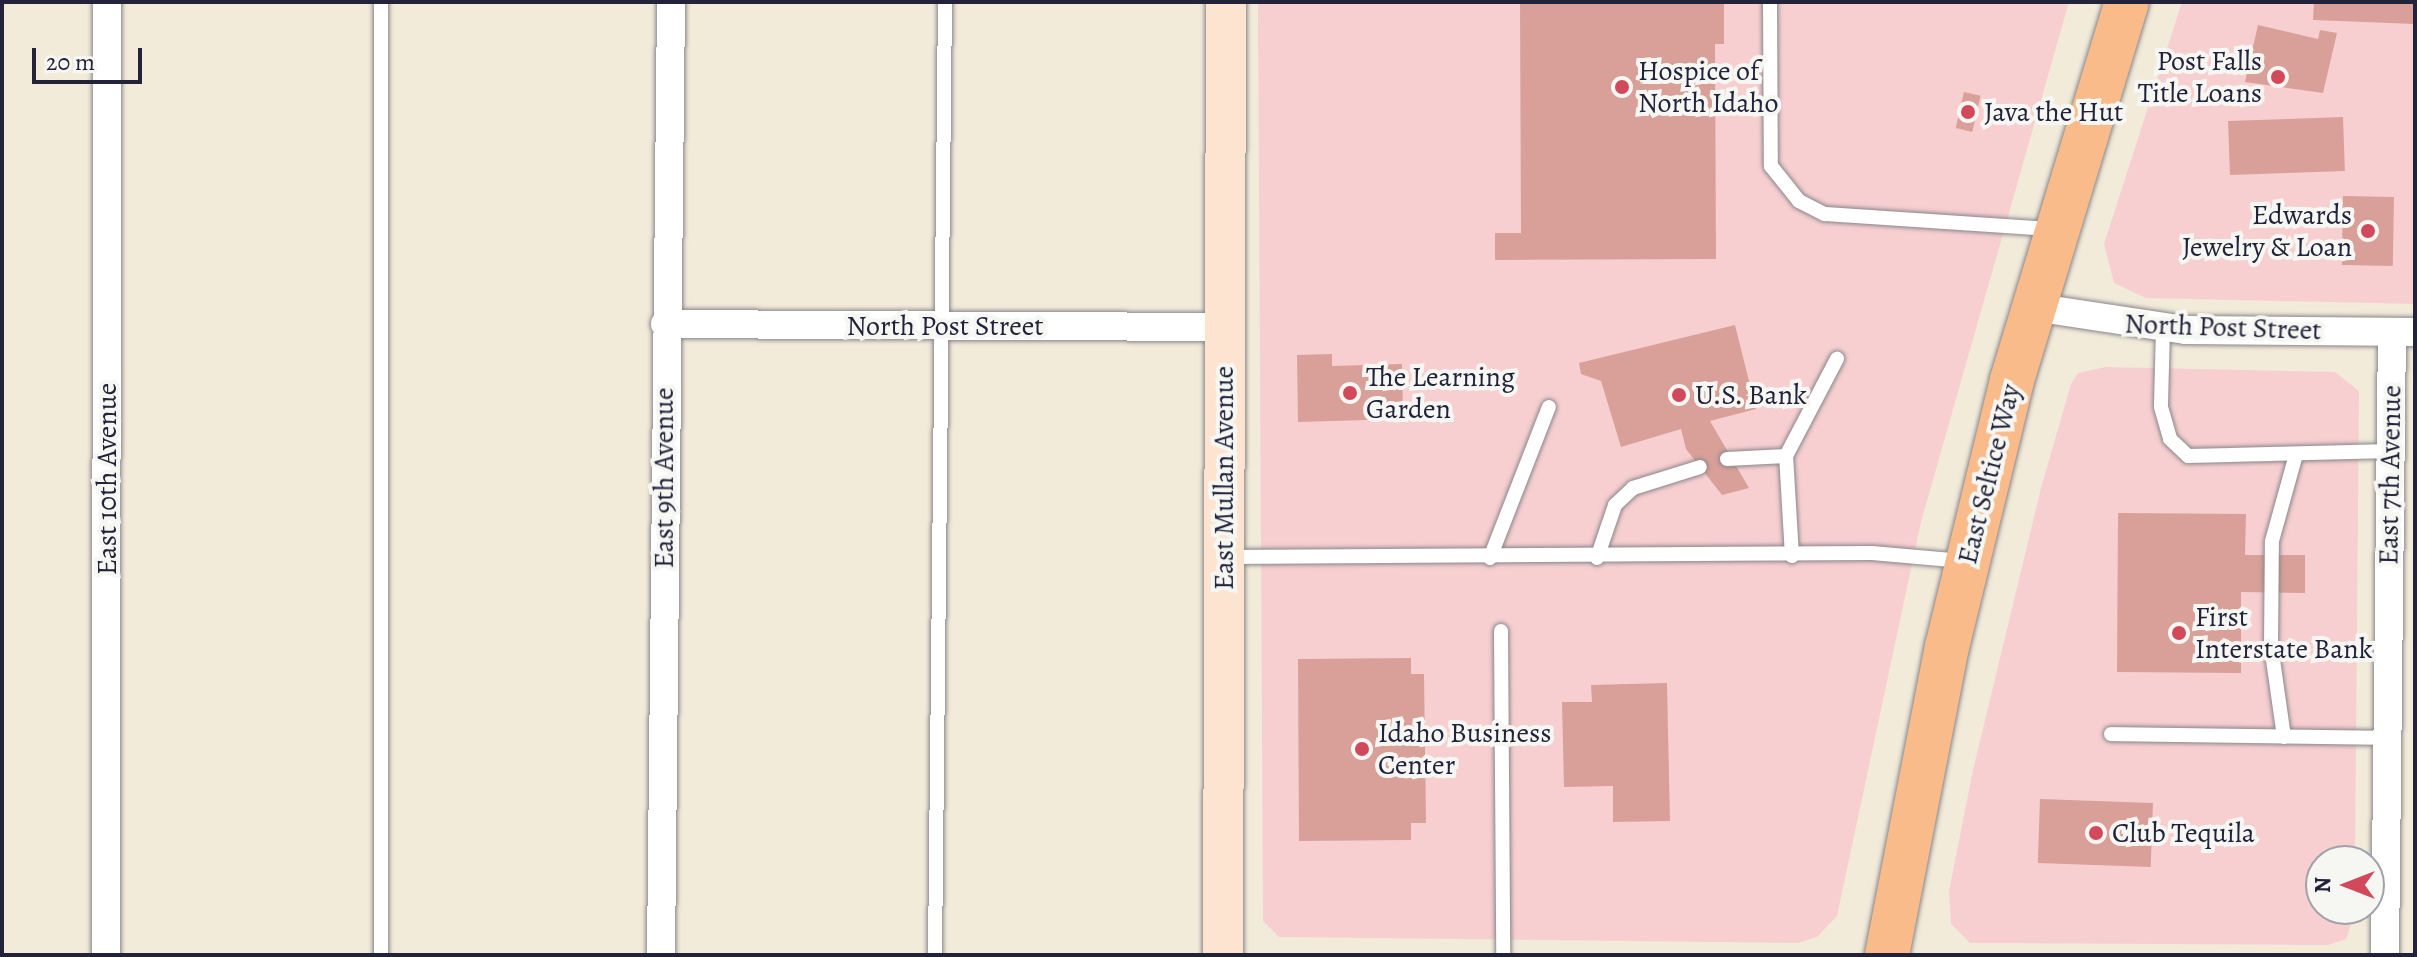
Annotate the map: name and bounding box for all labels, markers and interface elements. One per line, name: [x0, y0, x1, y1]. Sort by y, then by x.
scale bar: [36, 32, 146, 82]
place label: Post Falls Title Loans: [2138, 44, 2262, 110]
text: 20 m: [46, 46, 95, 78]
place label: Hospice of North Idaho: [1638, 54, 1779, 120]
marker: Post Falls Title Loans: [2269, 68, 2287, 86]
marker: Hospice of North Idaho: [1613, 78, 1631, 96]
place label: Java the Hut: [1984, 95, 2123, 129]
marker: Java the Hut: [1959, 103, 1977, 121]
place label: Edwards Jewelry & Loan: [2182, 198, 2352, 264]
marker: Edwards Jewelry & Loan: [2359, 222, 2377, 240]
street label: North Post Street: [2124, 307, 2322, 347]
street label: North Post Street: [847, 309, 1043, 343]
place label: The Learning Garden: [1366, 360, 1515, 426]
street label: East Mullan Avenue: [1207, 366, 1241, 590]
place label: U.S. Bank: [1695, 378, 1807, 412]
street label: East Seltice Way: [1950, 381, 2028, 567]
street label: East 10th Avenue: [90, 383, 124, 575]
marker: The Learning Garden: [1341, 384, 1359, 402]
street label: East 7th Avenue: [2372, 385, 2408, 565]
marker: U.S. Bank: [1670, 386, 1688, 404]
street label: East 9th Avenue: [647, 388, 681, 568]
place label: First Interstate Bank: [2195, 600, 2373, 666]
marker: First Interstate Bank: [2170, 624, 2188, 642]
place label: Idaho Business Center: [1378, 716, 1551, 782]
marker: Idaho Business Center: [1353, 740, 1371, 758]
place label: Club Tequila: [2112, 816, 2255, 850]
marker: Club Tequila: [2087, 824, 2105, 842]
north arrow: [2305, 845, 2385, 925]
text: N: [2308, 877, 2338, 893]

